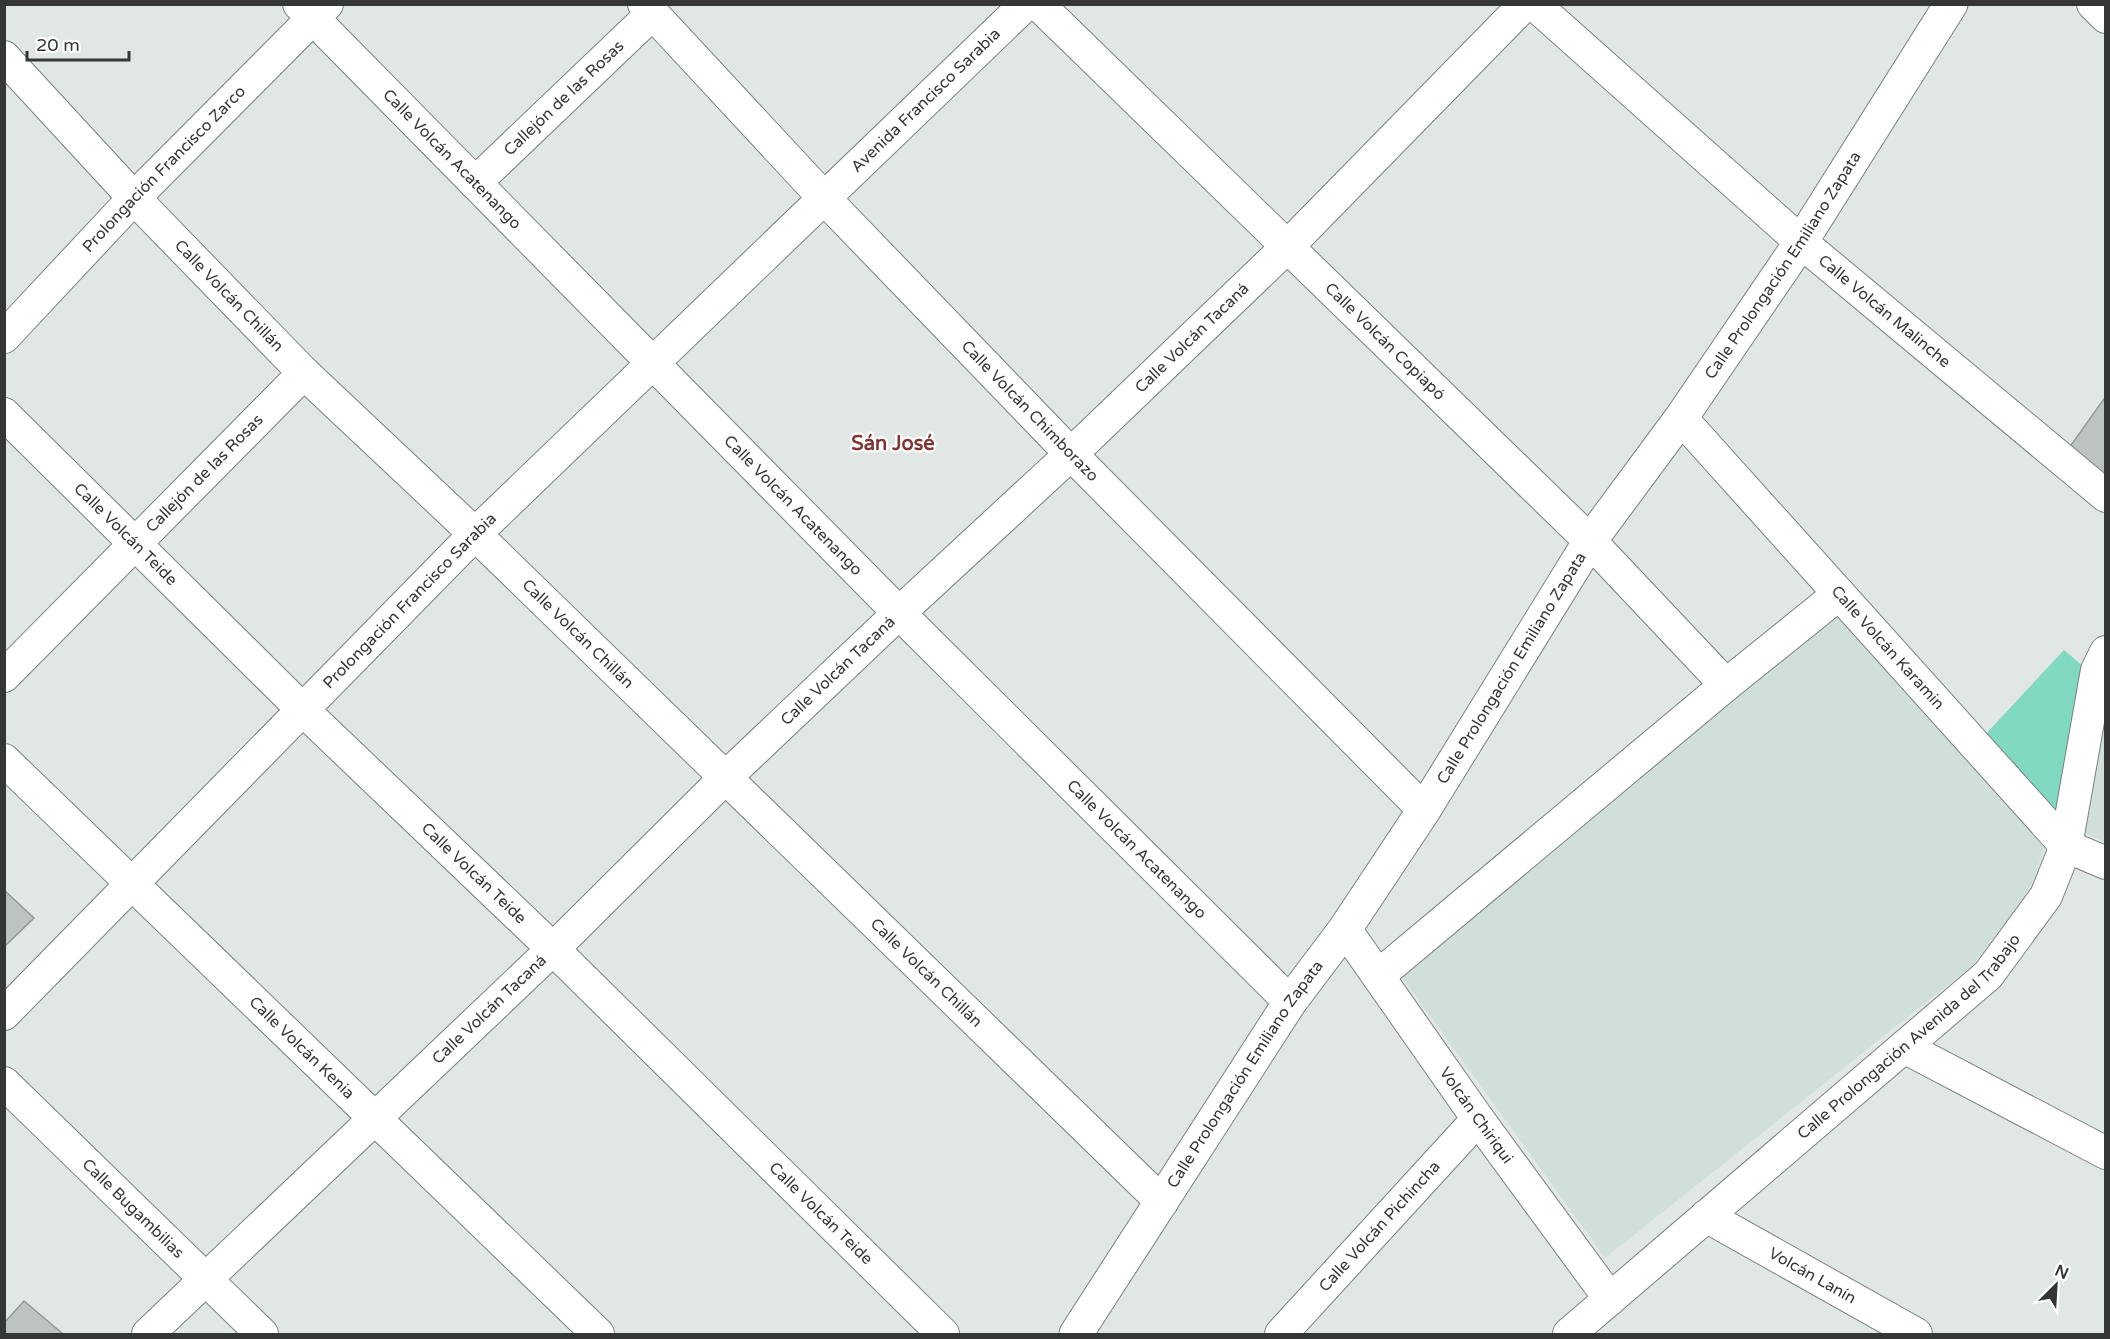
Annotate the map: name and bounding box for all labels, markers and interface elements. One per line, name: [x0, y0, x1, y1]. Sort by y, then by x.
scale bar: [27, 24, 129, 62]
street label: Avenida Francisco Sarabia: [847, 24, 1005, 177]
text: 20 m: [36, 34, 80, 56]
street label: Callejón de las Rosas: [500, 36, 628, 160]
street label: Prolongación Francisco Zarco: [78, 82, 250, 257]
street label: Calle Volcán Acatenango: [378, 85, 526, 234]
street label: Calle Prolongación Emiliano Zapata: [1700, 148, 1866, 383]
street label: Calle Volcán Chillán: [170, 236, 288, 356]
street label: Calle Volcán Malinche: [1814, 250, 1955, 372]
street label: Calle Volcán Copiapó: [1321, 278, 1449, 405]
street label: Calle Volcán Tacaná: [1131, 279, 1253, 397]
street label: Calle Volcán Chimborazo: [957, 336, 1103, 486]
street label: Callejón de las Rosas: [142, 410, 267, 537]
street label: Calle Volcán Acatenango: [720, 431, 867, 580]
district label: Sán José: [851, 432, 935, 456]
street label: Calle Volcán Teide: [70, 479, 181, 590]
street label: Prolongación Francisco Sarabia: [319, 509, 501, 693]
street label: Calle Prolongación Emiliano Zapata: [1432, 548, 1591, 788]
street label: Calle Volcán Chillán: [518, 575, 638, 693]
street label: Calle Volcán Karamin: [1827, 582, 1949, 714]
street label: Calle Volcán Tacaná: [776, 612, 899, 730]
street label: Calle Volcán Acatenango: [1062, 776, 1211, 923]
street label: Calle Volcán Teide: [417, 818, 530, 928]
street label: Calle Volcán Chillán: [866, 914, 986, 1032]
street label: Calle Prolongación Avenida del Trabajo: [1793, 930, 2025, 1144]
street label: Calle Volcán Tacaná: [428, 950, 551, 1069]
street label: Calle Prolongación Emiliano Zapata: [1163, 956, 1328, 1192]
street label: Calle Volcán Kenia: [245, 992, 359, 1103]
street label: Volcán Chiriqui: [1435, 1063, 1518, 1168]
street label: Calle Bugambilias: [78, 1154, 188, 1263]
street label: Calle Volcán Pichincha: [1315, 1157, 1445, 1296]
street label: Calle Volcán Teide: [765, 1158, 877, 1269]
street label: Volcán Lanín: [1765, 1243, 1860, 1308]
north arrow: [2026, 1255, 2086, 1315]
text: N: [2052, 1260, 2072, 1284]

